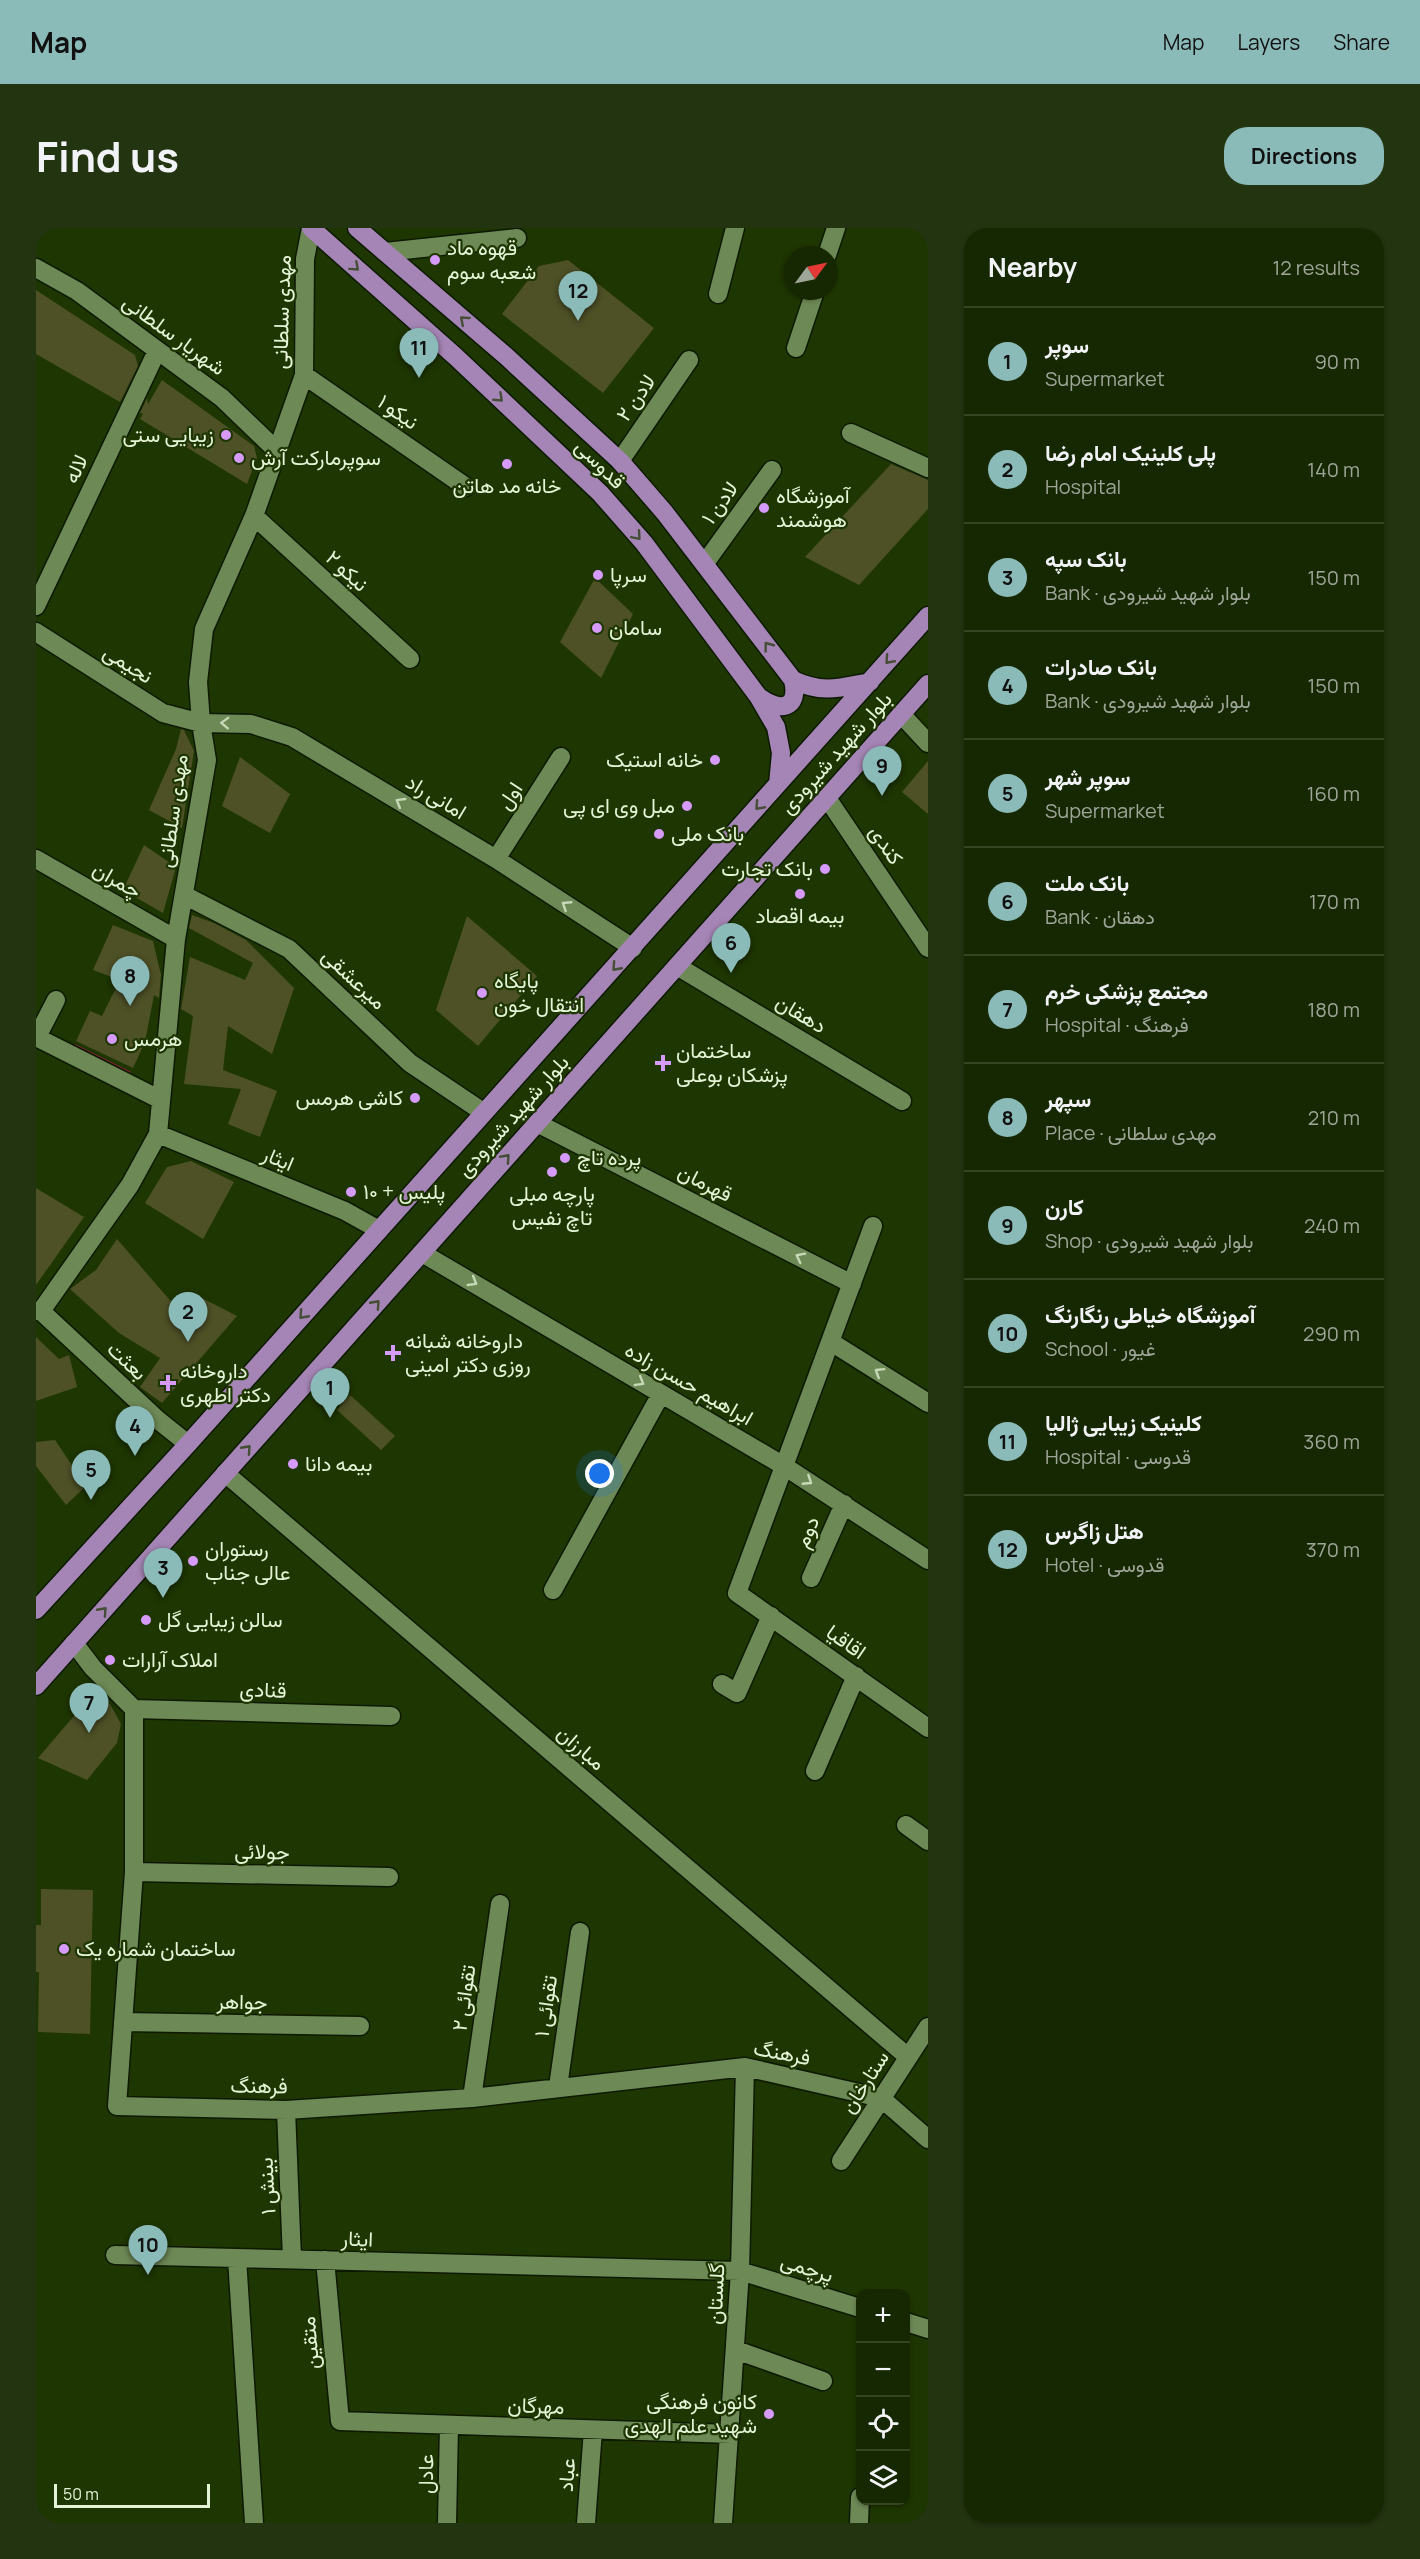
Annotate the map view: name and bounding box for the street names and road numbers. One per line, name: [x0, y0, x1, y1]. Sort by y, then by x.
street label: مهدی سلطانی: [265, 254, 297, 370]
street label: شهریار سلطانی: [117, 287, 232, 381]
street label: لادن ۲: [609, 368, 661, 427]
street label: نیکو ۱: [373, 387, 425, 435]
street label: قدوسی: [569, 432, 632, 495]
street label: لاله: [56, 450, 94, 488]
street label: لادن ۱: [694, 475, 744, 529]
street label: نیکو ۲: [320, 543, 375, 597]
street label: نجیمی: [98, 637, 159, 689]
street label: بلوار شهید شیرودی: [773, 685, 898, 819]
street label: مهدی سلطانی: [150, 752, 194, 869]
street label: امانی راد: [401, 767, 472, 825]
street label: اول: [490, 776, 528, 815]
street label: کندی: [863, 819, 910, 870]
street label: چمران: [88, 854, 147, 905]
street label: میرعشقی: [316, 941, 393, 1015]
street label: دهقان: [771, 987, 832, 1039]
street label: بلوار شهید شیرودی: [450, 1048, 575, 1182]
street label: ایثار: [257, 1139, 299, 1177]
street label: قهرمان: [674, 1157, 737, 1208]
street label: بعثت: [102, 1335, 154, 1386]
street label: ابراهیم حسن زاده: [620, 1335, 759, 1432]
street label: دوم: [787, 1511, 826, 1552]
street label: اقاقیا: [821, 1617, 872, 1665]
street label: قنادی: [239, 1674, 287, 1704]
street label: مبارزان: [551, 1718, 612, 1776]
street label: جولائی: [234, 1837, 290, 1865]
street label: تقوائی ۲: [444, 1963, 482, 2033]
street label: تقوائی ۱: [527, 1973, 563, 2038]
street label: جواهر: [215, 1987, 268, 2015]
street label: فرهنگ: [751, 2033, 813, 2071]
street label: ستارخان: [834, 2045, 895, 2118]
street label: فرهنگ: [230, 2071, 288, 2099]
street label: بینش ۱: [251, 2157, 281, 2215]
street label: ایثار: [339, 2223, 374, 2253]
street label: پرچمی: [777, 2246, 837, 2289]
street label: گلستان: [699, 2263, 731, 2325]
street label: متقین: [293, 2315, 325, 2371]
street label: مهرگان: [507, 2390, 565, 2420]
street label: عادل: [411, 2454, 439, 2494]
street label: عباد: [551, 2457, 581, 2493]

